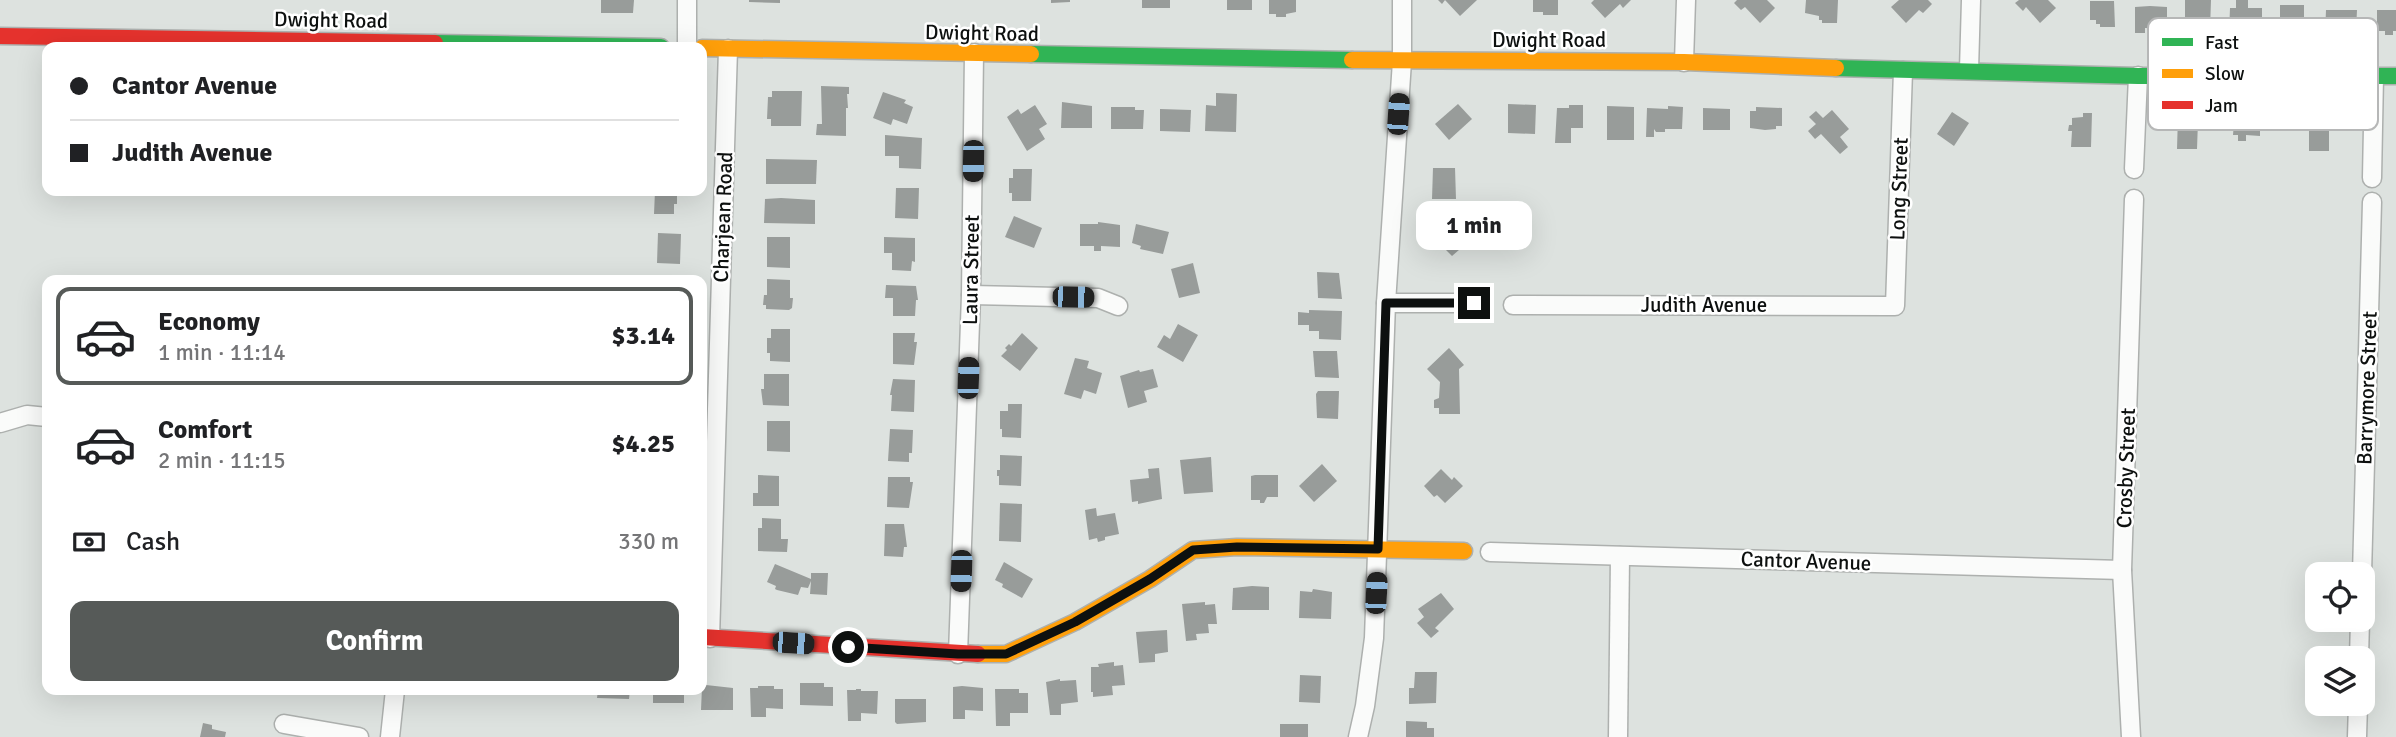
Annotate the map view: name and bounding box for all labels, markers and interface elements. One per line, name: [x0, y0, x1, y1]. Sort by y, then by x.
street label: Dwight Road: [274, 6, 388, 34]
legend: [2148, 18, 2378, 130]
street label: Dwight Road: [925, 19, 1039, 47]
street label: Dwight Road: [1492, 27, 1606, 53]
text: Fast: [2205, 31, 2239, 55]
text: Slow: [2205, 62, 2245, 86]
text: Cantor Avenue: [112, 70, 277, 102]
car: [1387, 92, 1410, 136]
text: Jam: [2205, 94, 2238, 118]
text: Judith Avenue: [112, 137, 272, 169]
street label: Long Street: [1884, 137, 1914, 241]
car: [963, 140, 984, 182]
street label: Charjean Road: [708, 151, 738, 283]
callout: 1 min: [1416, 202, 1532, 250]
text: 1 min: [1446, 211, 1502, 240]
street label: Laura Street: [957, 215, 985, 325]
car: [1052, 286, 1095, 308]
route end: [1458, 287, 1490, 319]
street label: Judith Avenue: [1641, 292, 1767, 318]
icon: car: [74, 305, 137, 368]
text: Economy: [158, 306, 260, 338]
street label: Barrymore Street: [2351, 311, 2383, 465]
text: $3.14: [611, 320, 675, 352]
text: 1 min · 11:14: [158, 338, 286, 367]
car: [957, 357, 980, 399]
street label: Crosby Street: [2111, 407, 2141, 529]
icon: car: [74, 413, 137, 476]
text: Comfort: [158, 414, 252, 446]
text: $4.25: [611, 428, 675, 460]
text: 2 min · 11:15: [158, 446, 286, 475]
icon: cash: [70, 523, 108, 561]
text: Cash: [126, 526, 180, 558]
text: 330 m: [618, 527, 679, 556]
street label: Cantor Avenue: [1740, 546, 1872, 576]
car: [950, 550, 973, 592]
map controls: [2305, 562, 2375, 716]
button: locate: [2305, 562, 2375, 632]
car: [1365, 571, 1388, 615]
button: Confirm: [70, 601, 679, 681]
car: [772, 631, 815, 655]
route start: [832, 631, 864, 663]
button: layers: [2305, 646, 2375, 716]

